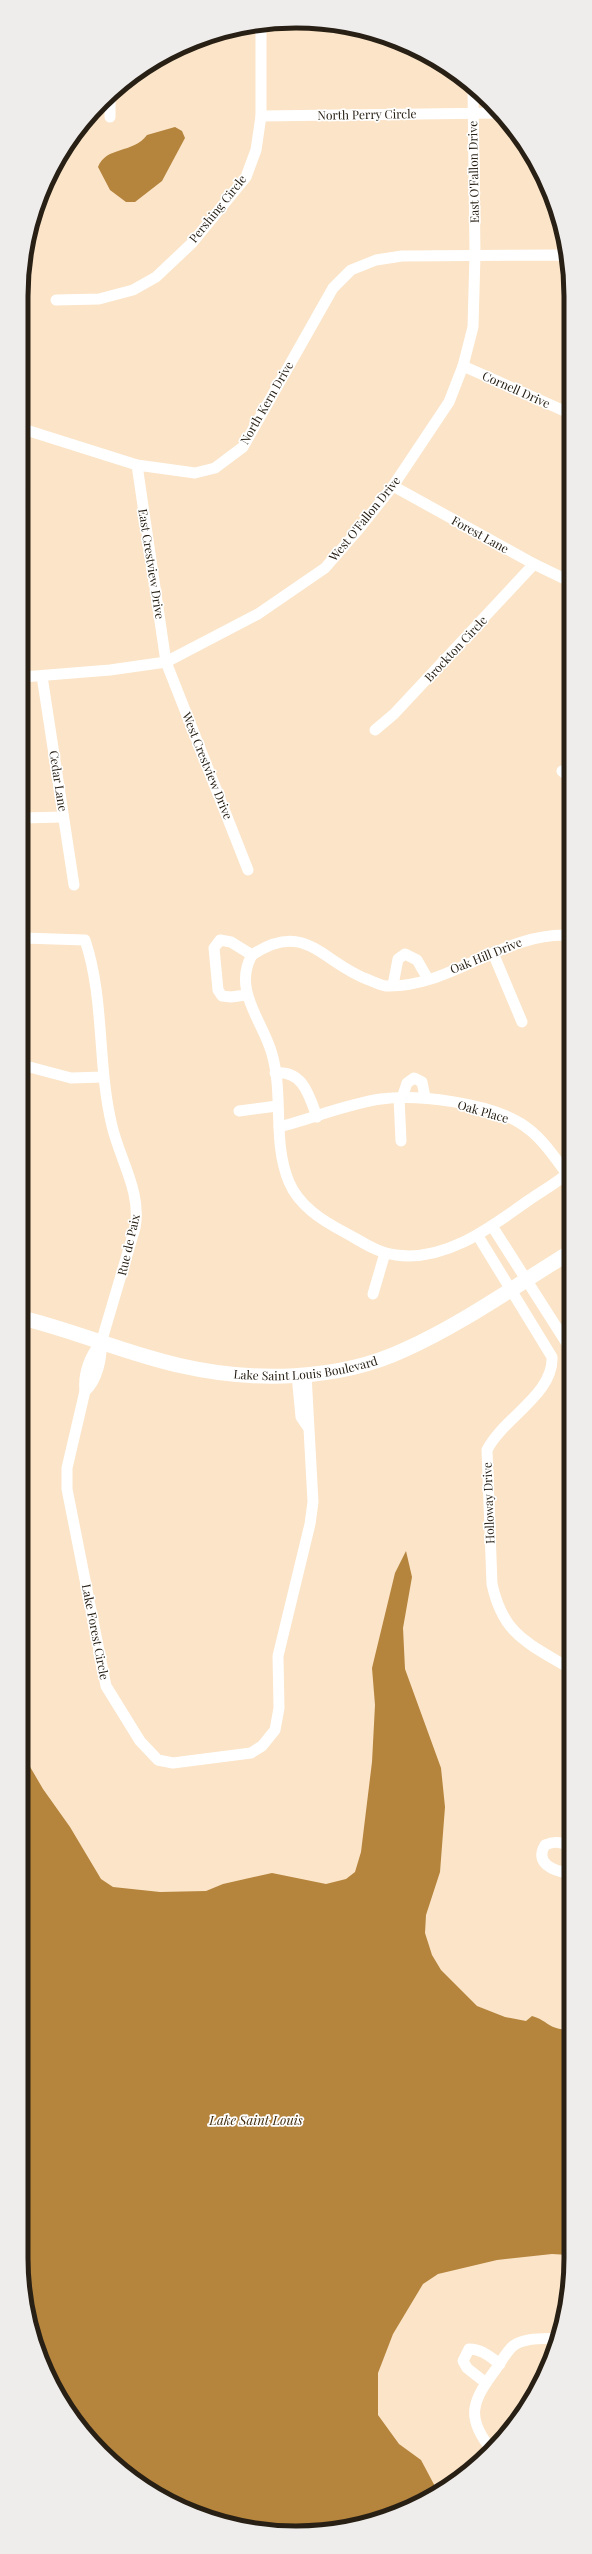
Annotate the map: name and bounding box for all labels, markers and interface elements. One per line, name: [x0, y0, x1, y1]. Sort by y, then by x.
street label: North Perry Circle: [317, 105, 417, 123]
street label: East O'Fallon Drive: [464, 121, 482, 223]
street label: Pershing Circle: [185, 171, 249, 246]
street label: North Kern Drive: [236, 358, 296, 447]
street label: Cornell Drive: [480, 367, 553, 411]
street label: West O'Fallon Drive: [324, 472, 404, 565]
street label: East Crestview Drive: [135, 508, 169, 620]
street label: Forest Lane: [449, 512, 512, 556]
street label: Brockton Circle: [421, 612, 490, 685]
street label: West Crestview Drive: [179, 709, 237, 822]
street label: Cedar Lane: [46, 749, 72, 813]
street label: Oak Hill Drive: [447, 933, 524, 977]
street label: Oak Place: [456, 1096, 511, 1126]
street label: Rue de Paix: [113, 1212, 143, 1277]
street label: Lake Saint Louis Boulevard: [233, 1352, 379, 1383]
street label: Holloway Drive: [479, 1462, 497, 1544]
street label: Lake Forest Circle: [79, 1583, 113, 1681]
water label: Lake Saint Louis: [208, 2111, 303, 2128]

